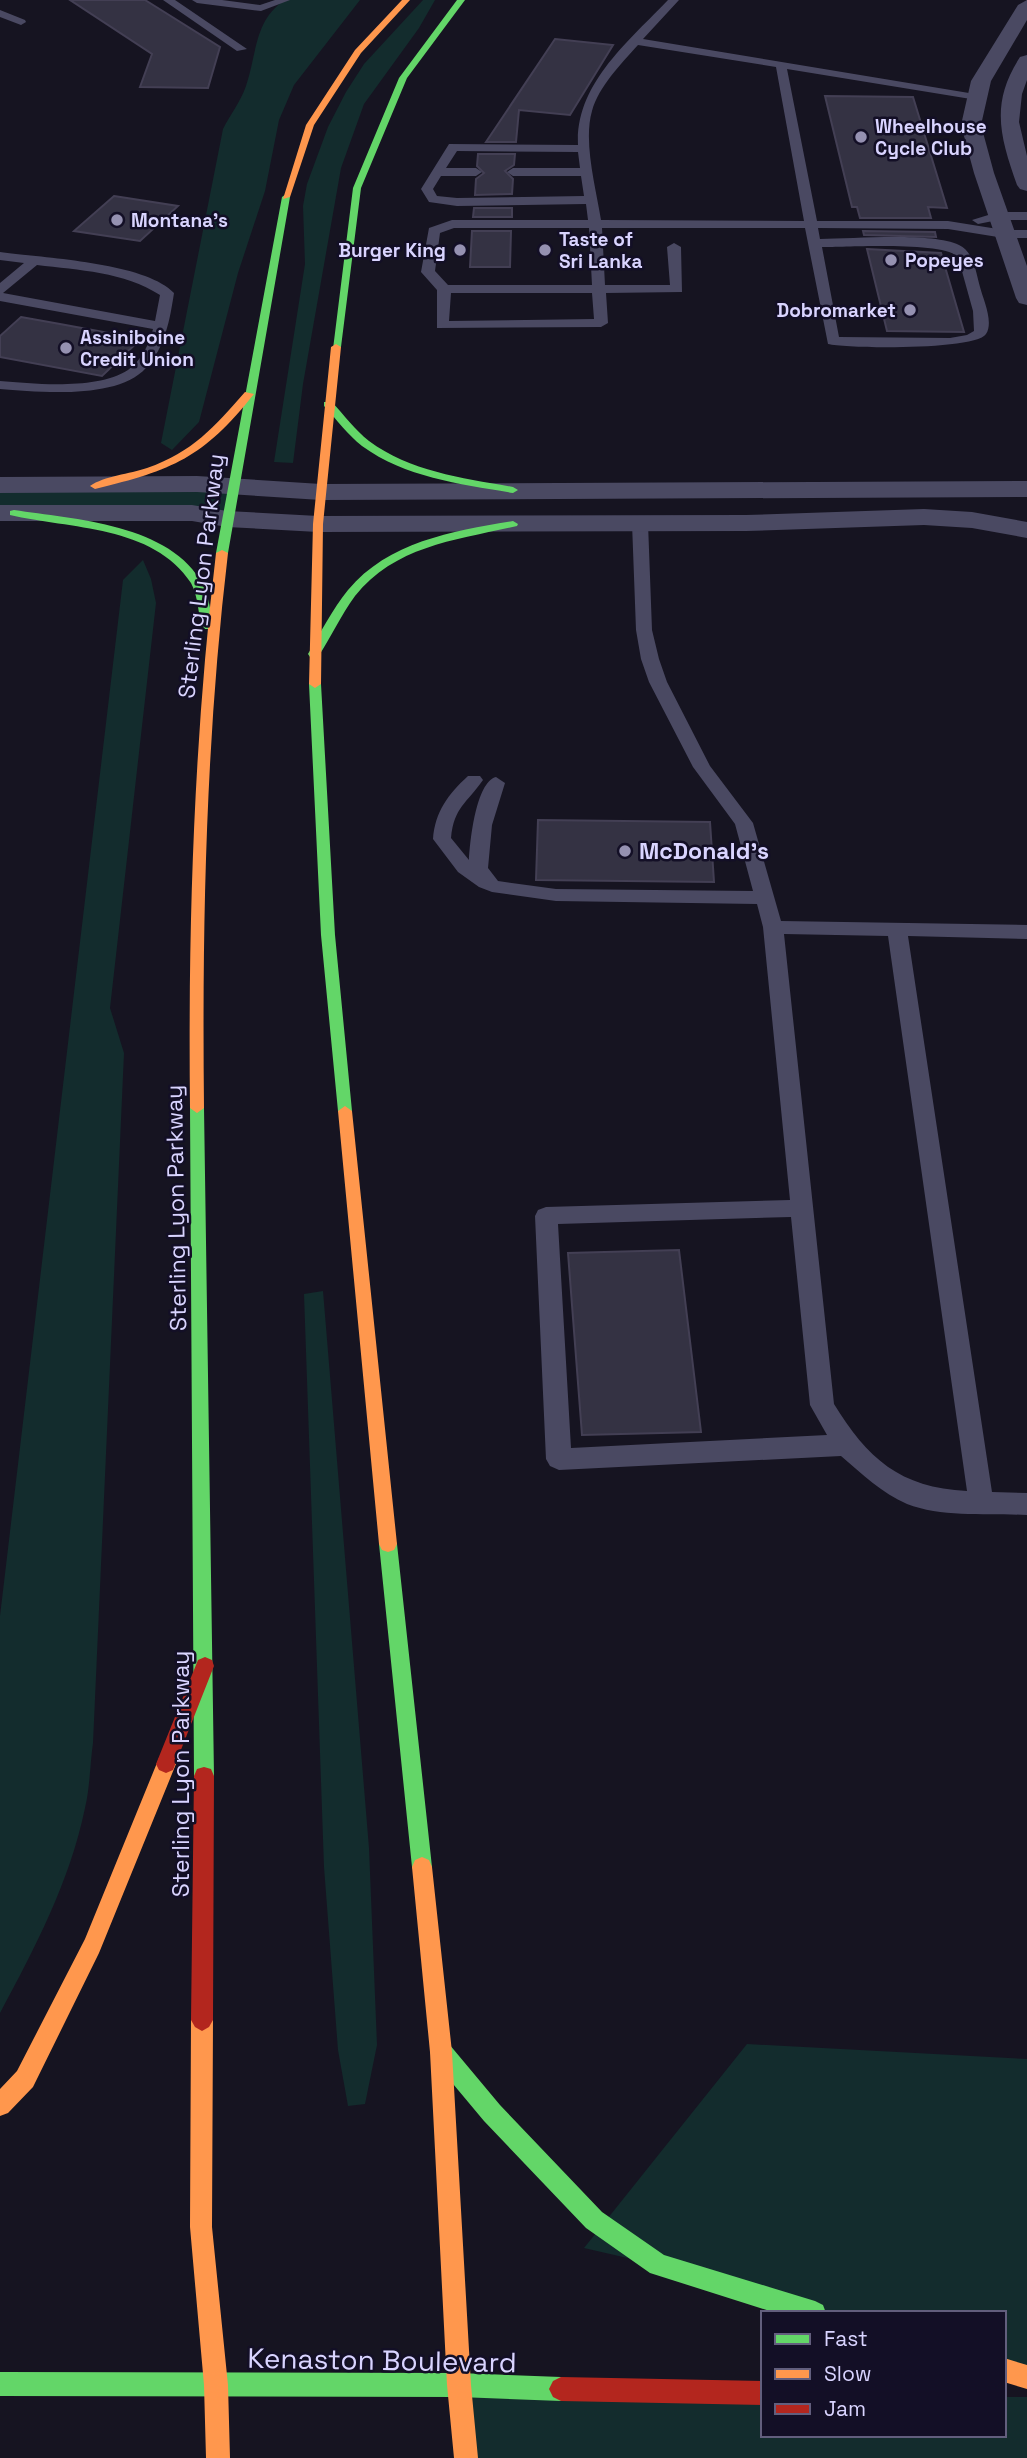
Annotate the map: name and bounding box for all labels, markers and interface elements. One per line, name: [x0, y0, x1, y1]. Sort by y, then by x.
place label: Wheelhouse Cycle Club: [875, 114, 987, 161]
marker: Wheelhouse Cycle Club: [853, 129, 869, 145]
place label: Montana's: [131, 208, 228, 233]
marker: Montana's: [109, 212, 125, 228]
place label: Taste of Sri Lanka: [559, 227, 642, 274]
place label: Burger King: [338, 238, 446, 263]
marker: Burger King: [452, 242, 468, 258]
marker: Taste of Sri Lanka: [537, 242, 553, 258]
place label: Popeyes: [905, 248, 984, 273]
marker: Popeyes: [883, 252, 899, 268]
place label: Dobromarket: [777, 298, 896, 323]
marker: Dobromarket: [902, 302, 918, 318]
place label: Assiniboine Credit Union: [80, 325, 194, 372]
marker: Assiniboine Credit Union: [58, 340, 74, 356]
street label: Sterling Lyon Parkway: [171, 452, 231, 700]
place label: McDonald's: [639, 836, 769, 866]
marker: McDonald's: [617, 843, 633, 859]
street label: Sterling Lyon Parkway: [159, 1085, 193, 1331]
street label: Sterling Lyon Parkway: [166, 1651, 196, 1897]
legend: [761, 2311, 1006, 2437]
text: Fast: [824, 2325, 868, 2352]
street label: Kenaston Boulevard: [247, 2340, 517, 2380]
text: Slow: [824, 2360, 872, 2387]
text: Jam: [824, 2395, 866, 2422]

